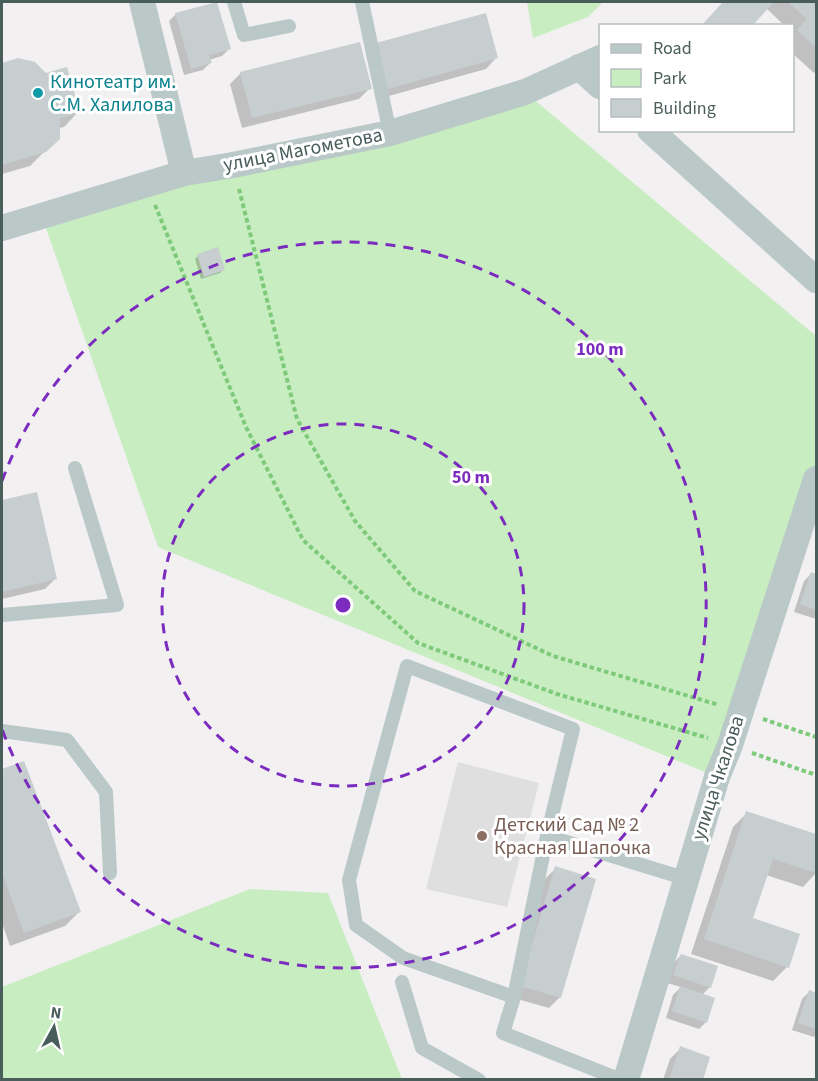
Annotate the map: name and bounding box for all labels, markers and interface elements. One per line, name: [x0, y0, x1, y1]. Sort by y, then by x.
legend: [599, 24, 794, 132]
text: Road: [653, 36, 692, 61]
text: Park: [653, 66, 687, 91]
place label: Кинотеатр им. С.М. Халилова: [50, 68, 176, 119]
marker: Кинотеатр им. С.М. Халилова: [31, 86, 45, 100]
text: Building: [653, 96, 716, 121]
street label: улица Магометова: [221, 121, 385, 179]
text: 100 m: [576, 337, 624, 362]
text: 50 m: [452, 465, 490, 490]
centre of rings: [333, 595, 353, 615]
street label: улица Чкалова: [685, 712, 751, 844]
place label: Детский Сад № 2 Красная Шапочка: [494, 811, 651, 862]
marker: Детский Сад № 2 Красная Шапочка: [475, 829, 489, 843]
north arrow: [24, 997, 84, 1057]
text: N: [49, 1002, 63, 1025]

